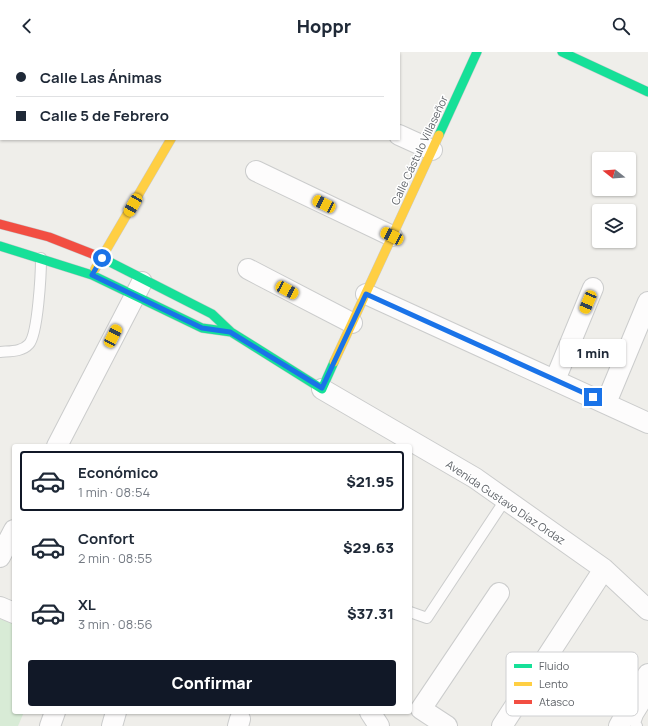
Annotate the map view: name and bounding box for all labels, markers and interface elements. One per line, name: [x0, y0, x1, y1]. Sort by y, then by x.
text: Hoppr: [297, 14, 351, 38]
icon: back: [16, 15, 38, 37]
icon: search: [610, 15, 632, 37]
text: Calle Las Ánimas: [40, 67, 162, 88]
street label: Calle Cástulo Villaseñor: [387, 93, 451, 207]
text: Calle 5 de Febrero: [40, 105, 169, 126]
north arrow: [592, 152, 636, 196]
map controls: [592, 152, 636, 248]
car: [122, 192, 144, 218]
car: [311, 193, 337, 215]
button: layers: [592, 204, 636, 248]
car: [379, 225, 405, 247]
route start: [93, 249, 111, 267]
car: [274, 279, 300, 301]
car: [578, 289, 598, 315]
car: [102, 323, 124, 349]
callout: 1 min: [560, 339, 626, 367]
text: 1 min: [577, 344, 609, 362]
route end: [584, 388, 602, 406]
street label: Avenida Gustavo Díaz Ordaz: [443, 456, 569, 548]
text: Económico: [78, 462, 158, 483]
icon: car: [30, 463, 66, 499]
text: $21.95: [346, 471, 394, 492]
text: 1 min · 08:54: [78, 483, 150, 501]
text: Confort: [78, 528, 135, 549]
icon: car: [30, 529, 66, 565]
text: $29.63: [343, 537, 394, 558]
text: 2 min · 08:55: [78, 549, 152, 567]
text: XL: [78, 594, 96, 615]
icon: car: [30, 595, 66, 631]
text: $37.31: [347, 603, 394, 624]
text: 3 min · 08:56: [78, 615, 153, 633]
legend: [506, 652, 638, 716]
text: Fluido: [539, 658, 570, 673]
button: Confirmar: [28, 660, 396, 706]
text: Lento: [539, 676, 569, 691]
text: Atasco: [539, 694, 575, 709]

